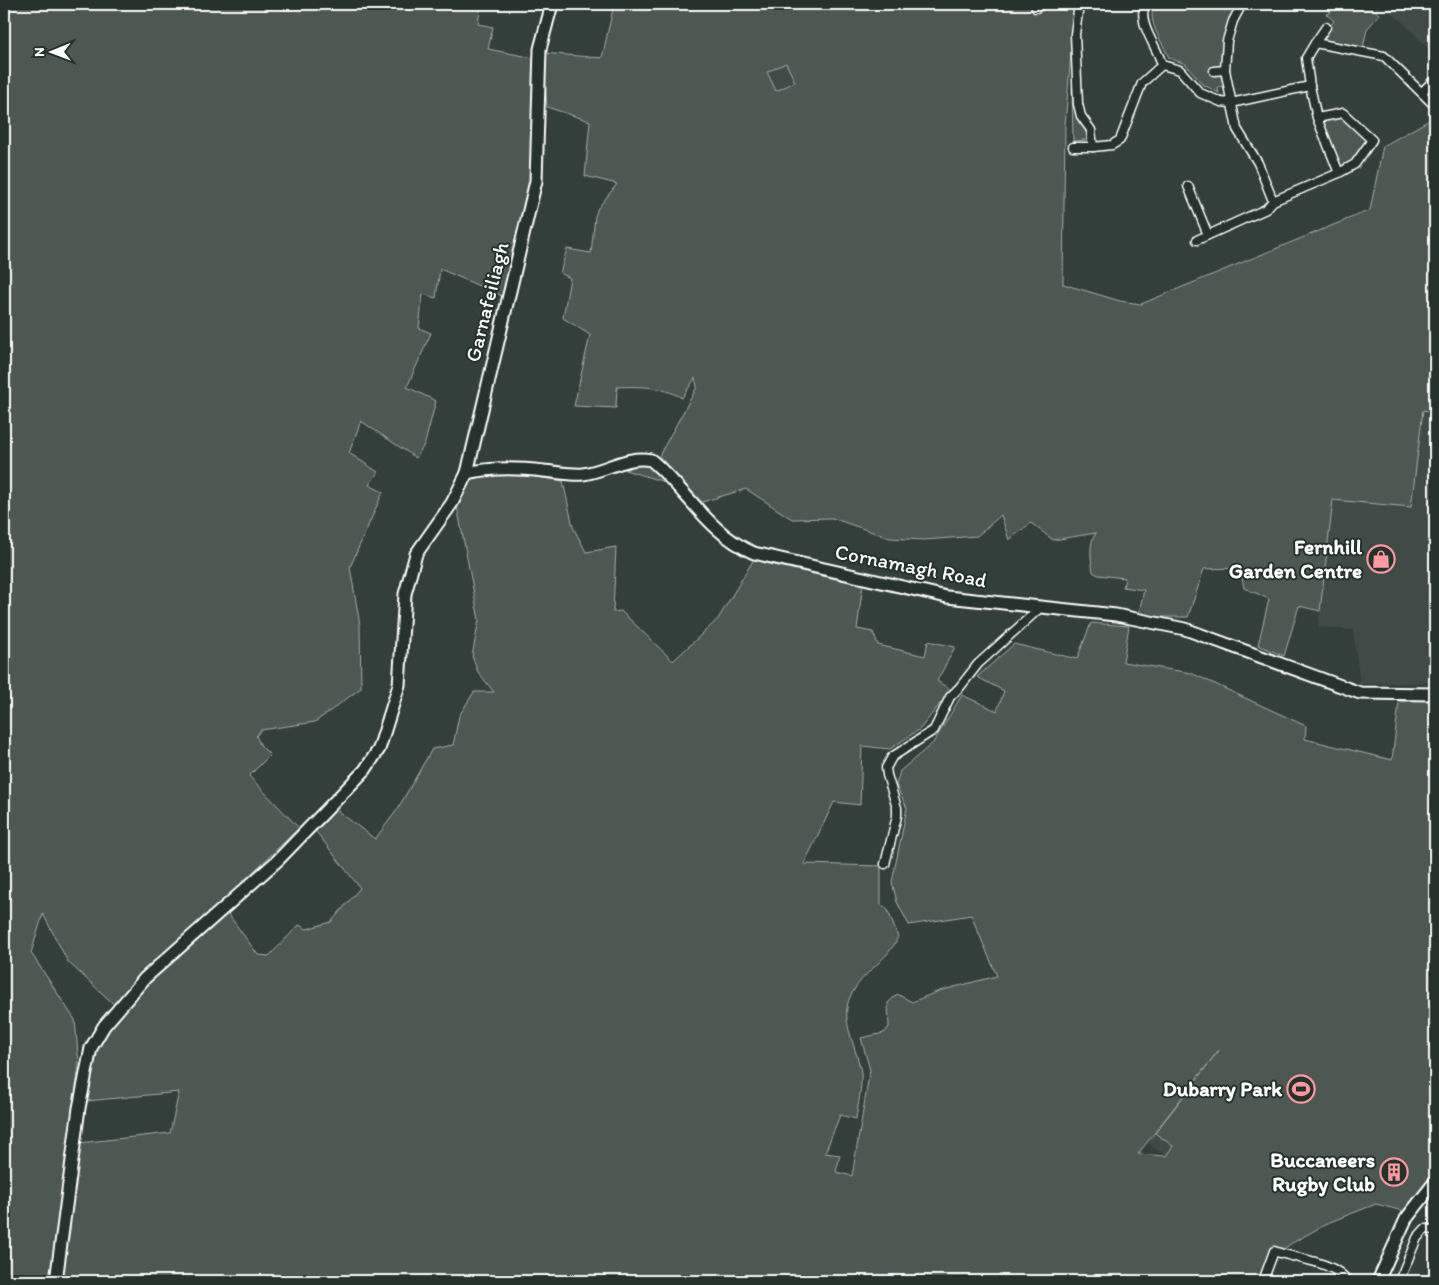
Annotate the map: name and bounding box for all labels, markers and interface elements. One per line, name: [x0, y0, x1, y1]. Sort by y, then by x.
north arrow: [28, 28, 78, 78]
text: N: [31, 47, 48, 57]
street label: Garnafeiliagh: [460, 239, 513, 364]
place label: Fernhill Garden Centre: [1229, 534, 1363, 583]
street label: Cornamagh Road: [833, 539, 990, 593]
shop icon: Fernhill Garden Centre: [1366, 544, 1396, 574]
sports icon: Dubarry Park: [1286, 1074, 1316, 1104]
place label: Dubarry Park: [1163, 1076, 1283, 1102]
place label: Buccaneers Rugby Club: [1270, 1147, 1375, 1197]
building icon: Buccaneers Rugby Club: [1379, 1157, 1409, 1187]

